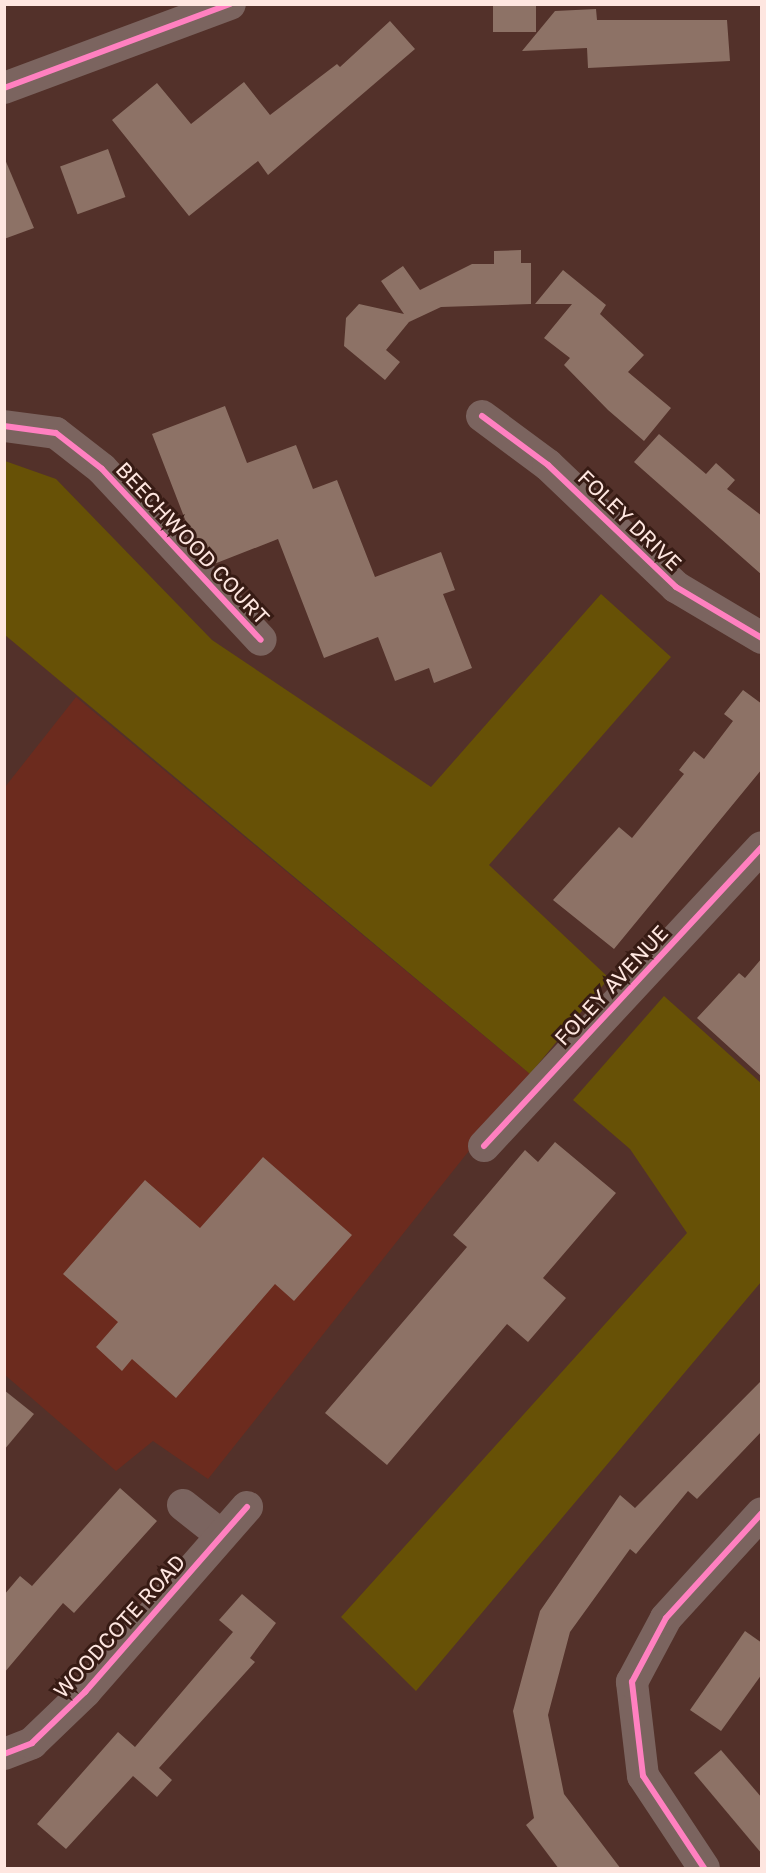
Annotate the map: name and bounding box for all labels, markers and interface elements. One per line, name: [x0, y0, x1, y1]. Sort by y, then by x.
street label: BEECHWOOD COURT: [111, 457, 275, 629]
street label: FOLEY DRIVE: [573, 464, 687, 576]
street label: FOLEY AVENUE: [549, 920, 673, 1050]
street label: WOODCOTE ROAD: [48, 1549, 190, 1703]

